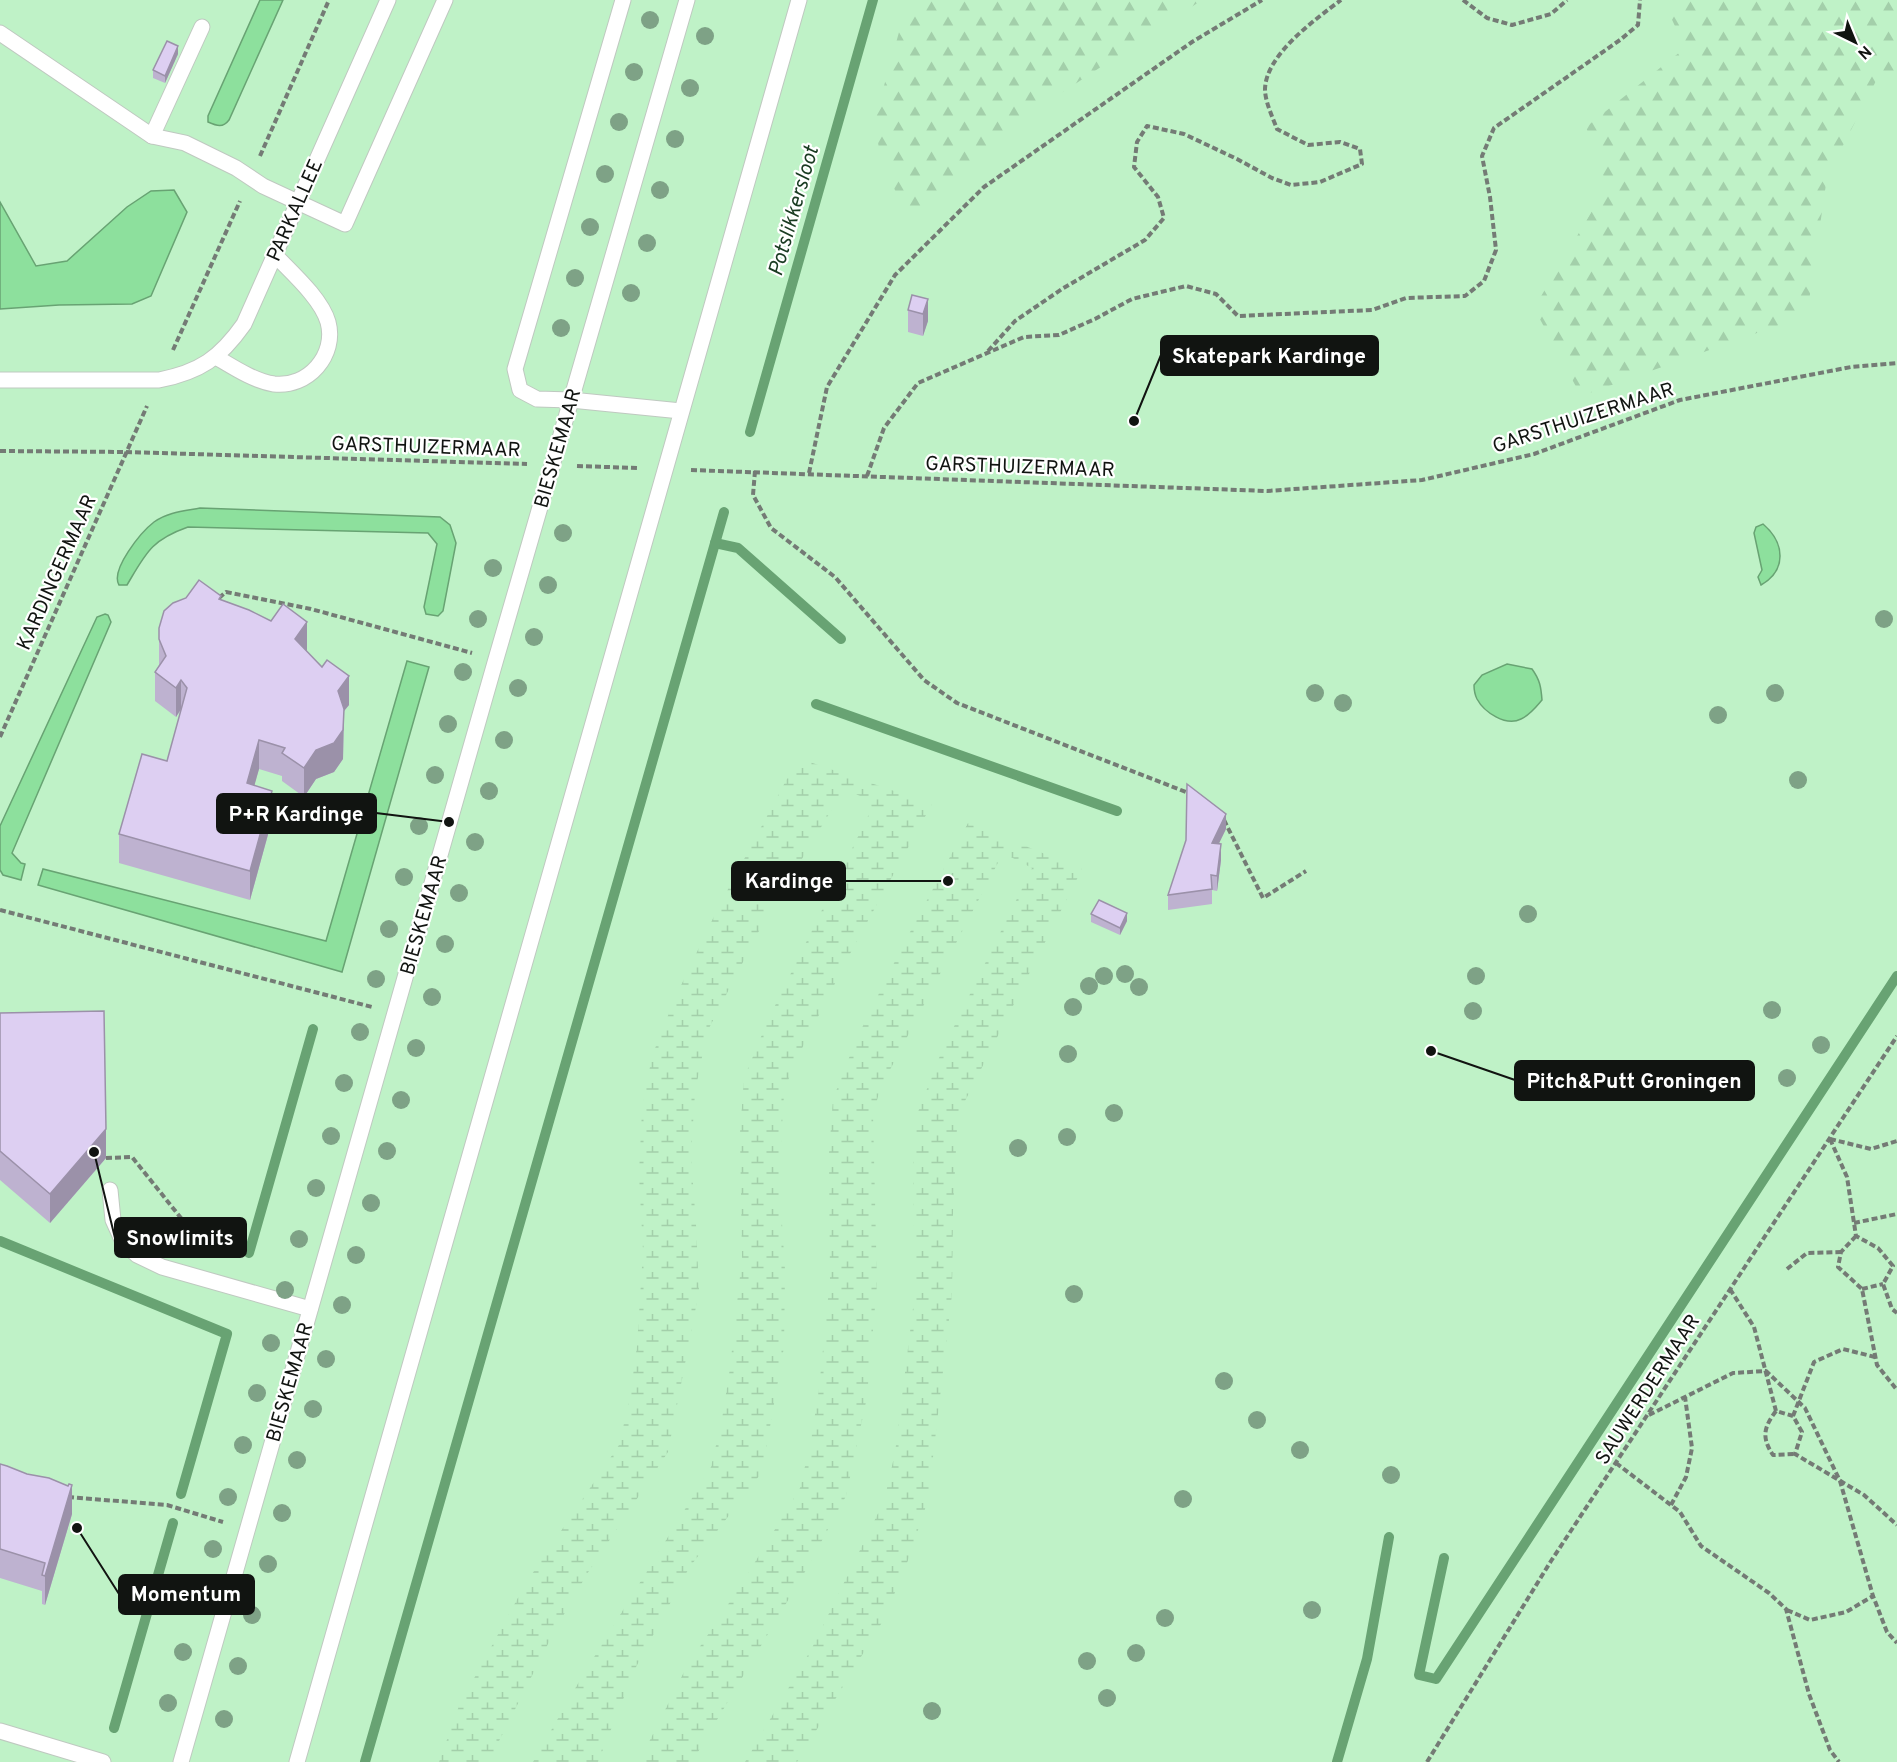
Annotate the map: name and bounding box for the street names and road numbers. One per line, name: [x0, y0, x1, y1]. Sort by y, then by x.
street label: PARKALLEE: [262, 156, 330, 266]
street label: GARSTHUIZERMAAR: [1489, 377, 1678, 461]
street label: BIESKEMAAR: [529, 386, 588, 511]
street label: GARSTHUIZERMAAR: [331, 432, 521, 464]
street label: GARSTHUIZERMAAR: [925, 452, 1115, 484]
street label: KARDINGERMAAR: [12, 491, 104, 655]
street label: BIESKEMAAR: [395, 853, 454, 978]
street label: SAUWERDERMAAR: [1590, 1310, 1707, 1470]
street label: BIESKEMAAR: [261, 1320, 320, 1445]

